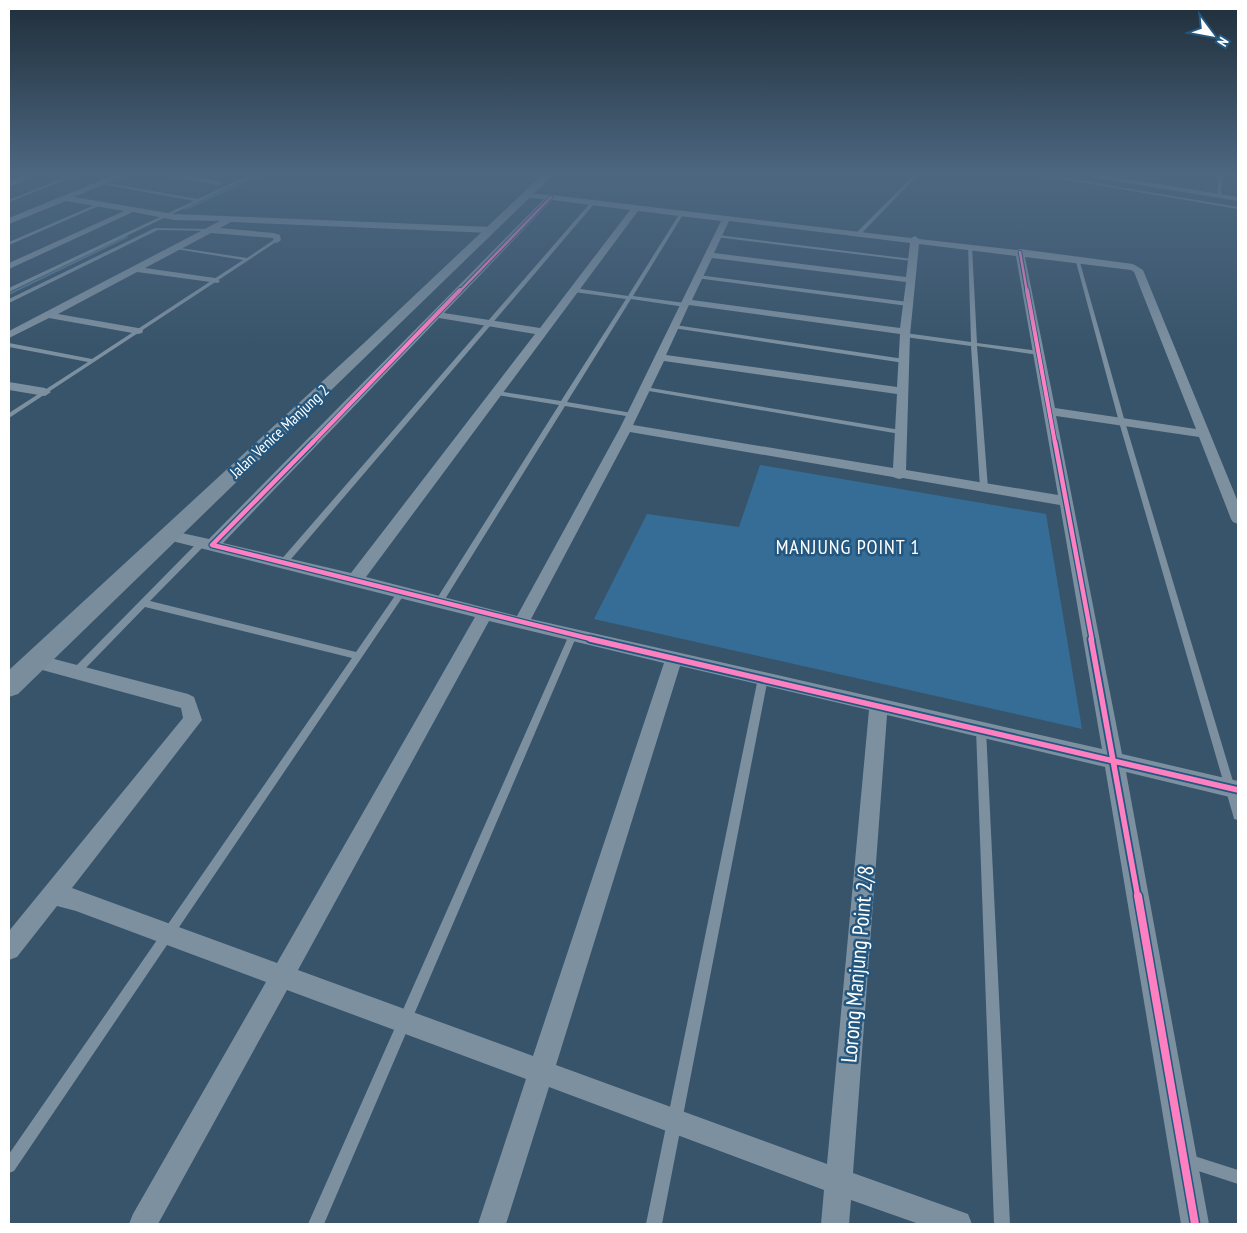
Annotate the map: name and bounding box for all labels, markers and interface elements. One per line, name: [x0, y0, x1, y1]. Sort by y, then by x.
north arrow: [1187, 10, 1237, 60]
text: N: [1213, 34, 1233, 50]
street label: Jalan Venice Manjung 2: [225, 380, 333, 483]
district label: MANJUNG POINT 1: [776, 534, 920, 560]
street label: Lorong Manjung Point 2/8: [834, 864, 880, 1064]

